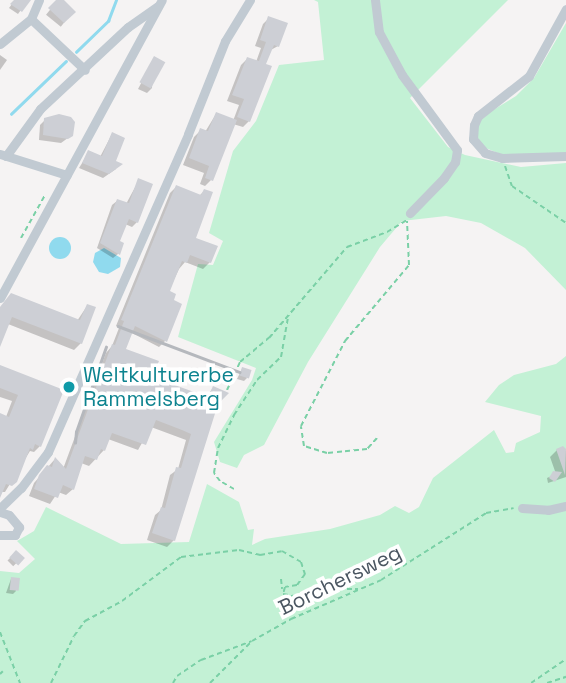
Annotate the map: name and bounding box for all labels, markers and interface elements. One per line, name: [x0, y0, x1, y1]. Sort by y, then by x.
place label: Weltkulturerbe Rammelsberg: [83, 362, 234, 412]
marker: Weltkulturerbe Rammelsberg: [61, 379, 77, 395]
street label: Borchersweg: [275, 539, 405, 621]

